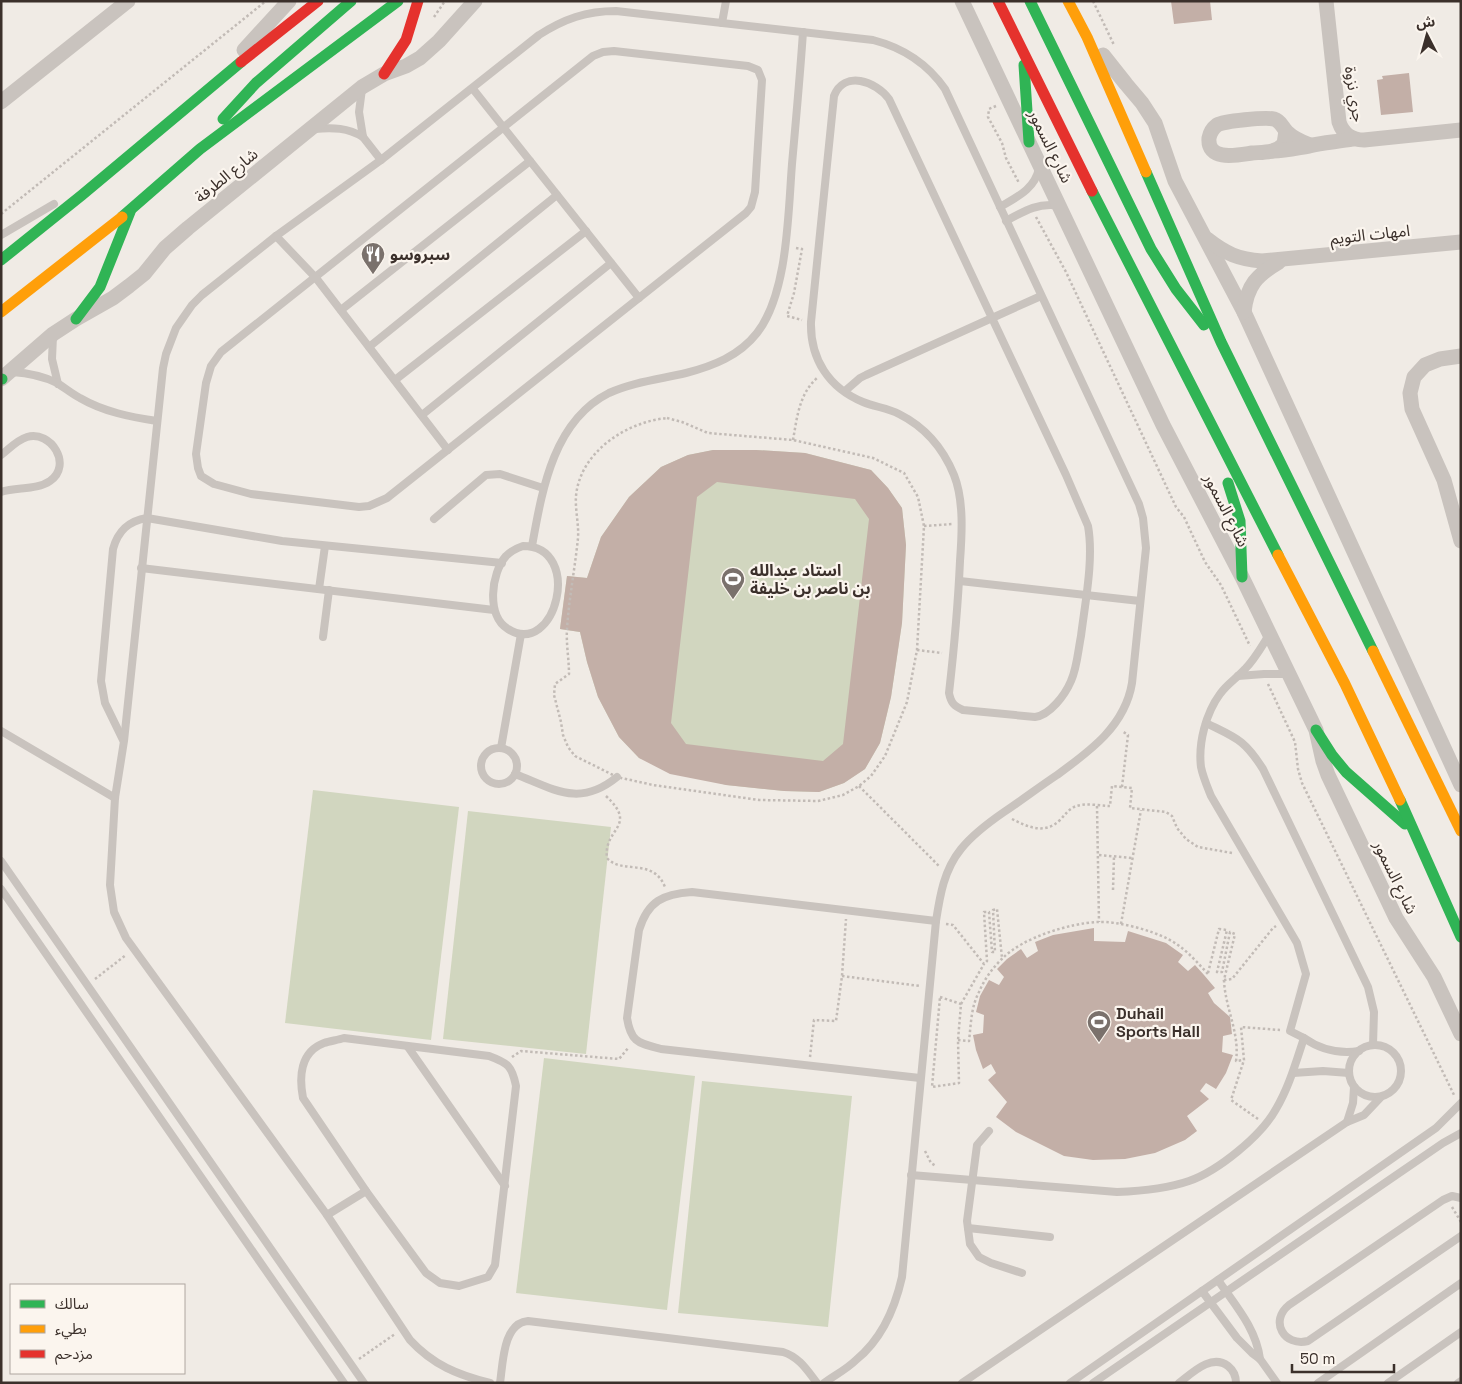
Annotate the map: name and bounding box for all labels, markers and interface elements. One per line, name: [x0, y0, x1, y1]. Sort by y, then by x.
north arrow: [1402, 10, 1452, 60]
text: ش: [1415, 12, 1436, 32]
street label: جري نزوة: [1338, 65, 1369, 124]
street label: شارع السمور: [1021, 105, 1077, 187]
street label: شارع الطرفة: [190, 143, 263, 209]
street label: امهات التويم: [1329, 220, 1411, 251]
restaurant icon: سبروسو: [360, 241, 386, 275]
place label: سبروسو: [390, 244, 450, 265]
street label: شارع السمور: [1197, 469, 1254, 551]
place label: استاد عبدالله بن ناصر بن خليفة: [750, 560, 871, 599]
sports icon: استاد عبدالله بن ناصر بن خليفة: [720, 566, 746, 600]
street label: شارع السمور: [1366, 836, 1422, 918]
place label: Duhail Sports Hall: [1116, 1003, 1200, 1042]
sports icon: Duhail Sports Hall: [1086, 1009, 1112, 1043]
legend: [10, 1284, 185, 1374]
text: سالك: [55, 1294, 89, 1313]
text: بطيء: [55, 1319, 87, 1340]
scale bar: [1292, 1342, 1394, 1374]
text: مزدحم: [55, 1344, 93, 1365]
text: 50 m: [1300, 1349, 1335, 1368]

